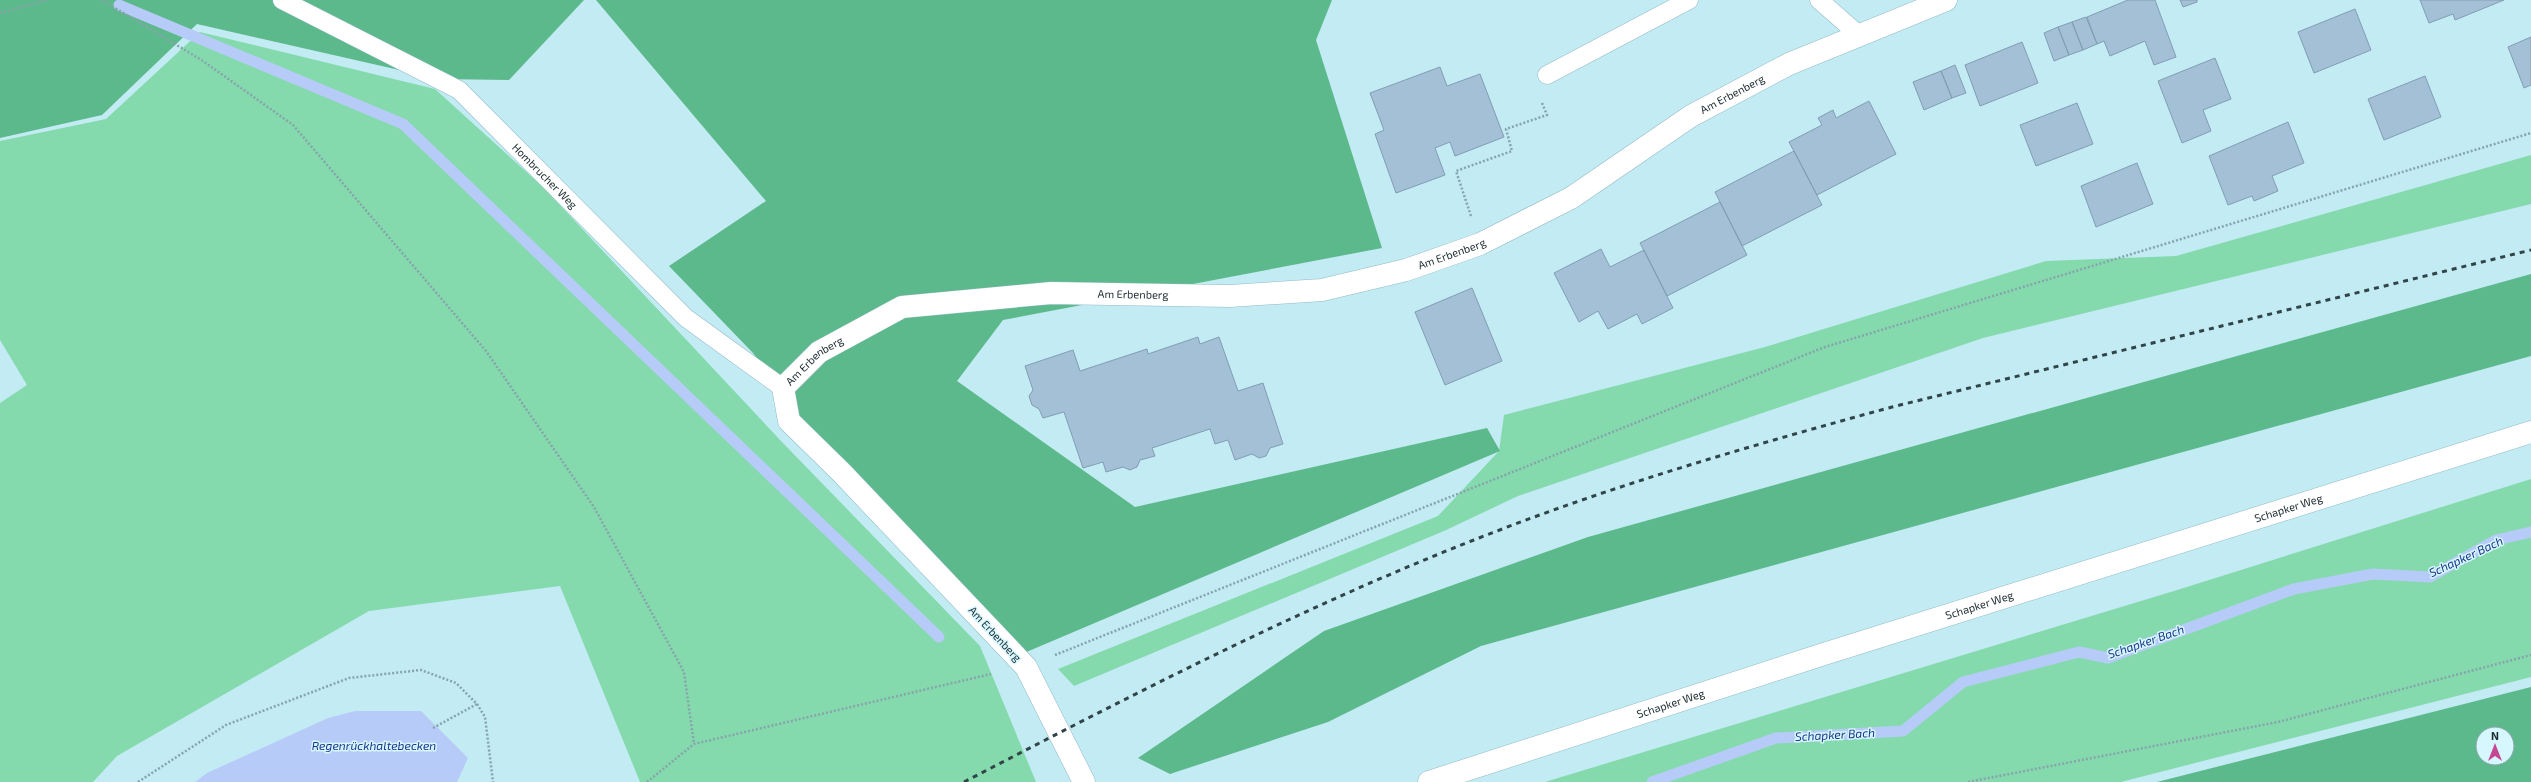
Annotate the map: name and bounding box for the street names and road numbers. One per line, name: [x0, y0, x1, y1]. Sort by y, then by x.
street label: Am Erbenberg: [1698, 71, 1766, 116]
street label: Hombrucher Weg: [510, 140, 580, 211]
street label: Am Erbenberg: [1416, 235, 1488, 271]
street label: Am Erbenberg: [1098, 287, 1169, 301]
street label: Am Erbenberg: [783, 333, 845, 388]
street label: Schapker Weg: [2253, 491, 2324, 524]
street label: Schapker Weg: [1944, 588, 2015, 622]
street label: Am Erbenberg: [966, 603, 1024, 664]
street label: Schapker Weg: [1635, 686, 1706, 720]

